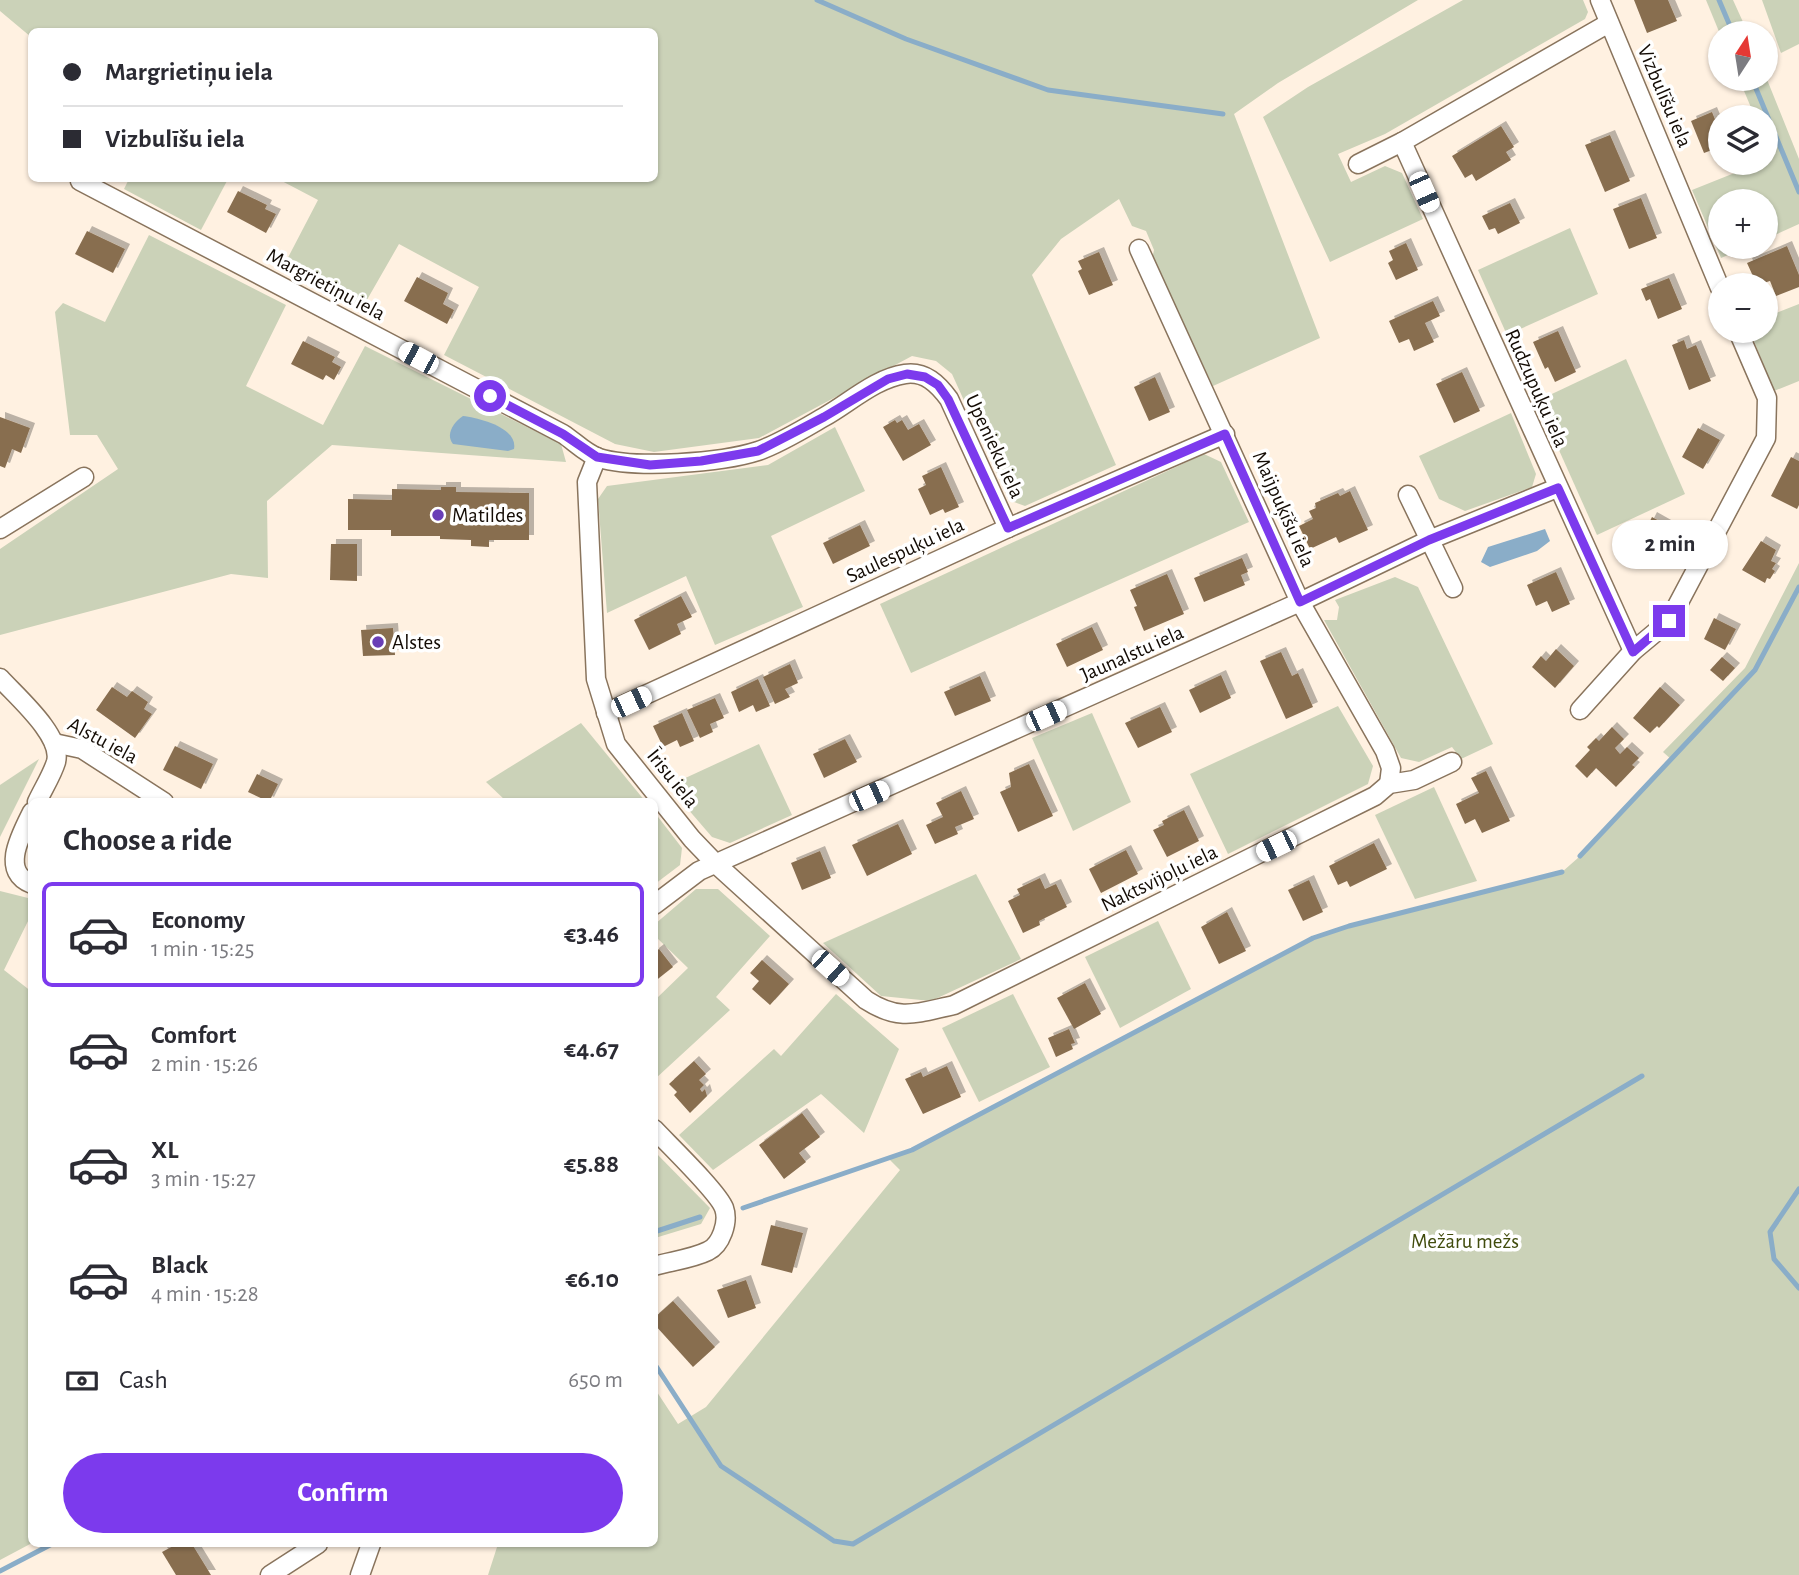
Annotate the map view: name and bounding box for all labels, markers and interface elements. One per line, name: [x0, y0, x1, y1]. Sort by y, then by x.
north arrow: [1708, 21, 1778, 91]
map controls: [1708, 21, 1778, 343]
street label: Vizbulīšu iela: [1634, 42, 1696, 151]
text: Margrietiņu iela: [105, 59, 273, 85]
button: layers: [1708, 105, 1778, 175]
text: Vizbulīšu iela: [105, 126, 245, 152]
car: [1406, 169, 1443, 215]
button: +: [1708, 189, 1778, 259]
street label: Margrietiņu iela: [262, 244, 389, 326]
button: −: [1708, 273, 1778, 343]
street label: Rudzupuķu iela: [1499, 326, 1572, 452]
car: [395, 339, 442, 377]
route start: [474, 380, 506, 412]
street label: Upenieku iela: [961, 391, 1028, 502]
street label: Maijpuķīšu iela: [1247, 448, 1319, 571]
place label: Matildes: [452, 505, 523, 526]
marker: Matildes: [430, 507, 446, 523]
street label: Saulespuķu iela: [843, 514, 968, 589]
callout: 2 min: [1611, 520, 1727, 568]
text: 2 min: [1644, 533, 1696, 556]
route end: [1653, 605, 1685, 637]
street label: Jaunalstu iela: [1078, 621, 1187, 685]
place label: Alstes: [392, 632, 441, 653]
marker: Alstes: [370, 634, 386, 650]
car: [608, 684, 655, 720]
car: [1023, 698, 1070, 734]
street label: Alstu iela: [64, 713, 141, 768]
street label: Īrisu iela: [643, 744, 703, 812]
car: [846, 778, 893, 814]
text: Choose a ride: [63, 824, 232, 856]
car: [1253, 827, 1300, 865]
street label: Naktsvijoļu iela: [1098, 841, 1222, 917]
icon: car: [67, 903, 130, 966]
text: Economy: [151, 907, 245, 933]
text: €3.46: [564, 921, 619, 947]
text: 1 min · 15:25: [151, 938, 254, 961]
car: [808, 946, 853, 990]
icon: car: [67, 1018, 130, 1081]
text: Comfort: [151, 1022, 236, 1048]
text: €4.67: [564, 1036, 619, 1062]
text: 2 min · 15:26: [151, 1053, 258, 1076]
icon: car: [67, 1133, 130, 1196]
text: XL: [151, 1137, 178, 1163]
text: €5.88: [564, 1151, 619, 1177]
text: 3 min · 15:27: [151, 1168, 256, 1191]
park label: Mežāru mežs: [1411, 1231, 1519, 1252]
icon: car: [67, 1248, 130, 1311]
text: Black: [151, 1252, 208, 1278]
text: €6.10: [565, 1266, 619, 1292]
text: 4 min · 15:28: [151, 1283, 259, 1306]
icon: cash: [63, 1362, 101, 1400]
text: Cash: [119, 1367, 168, 1393]
text: 650 m: [568, 1369, 623, 1392]
button: Confirm: [63, 1453, 623, 1533]

